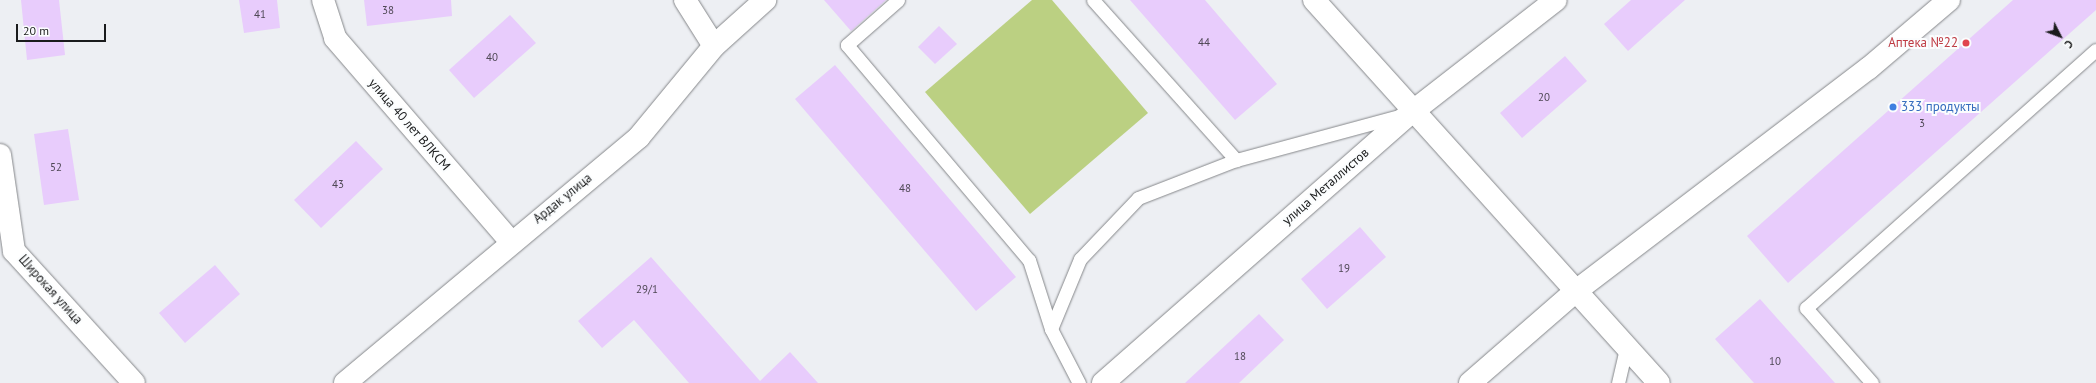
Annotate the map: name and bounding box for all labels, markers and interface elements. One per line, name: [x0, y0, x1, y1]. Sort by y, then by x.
house number: 38: [382, 3, 394, 17]
house number: 41: [254, 7, 266, 21]
scale bar: [18, 16, 108, 42]
north arrow: [2040, 16, 2080, 56]
text: 20 m: [23, 23, 49, 38]
house number: 44: [1198, 35, 1210, 49]
place label: Аптека №22: [1888, 35, 1958, 51]
text: С: [2062, 37, 2076, 51]
marker: Аптека №22: [1961, 38, 1971, 48]
house number: 40: [486, 50, 498, 64]
street label: улица 40 лет ВЛКСМ: [365, 76, 453, 174]
house number: 20: [1538, 90, 1550, 104]
place label: 333 продукты: [1901, 99, 1980, 115]
marker: 333 продукты: [1888, 102, 1898, 112]
house number: 3: [1919, 116, 1925, 130]
street label: улица Металлистов: [1280, 145, 1372, 229]
house number: 52: [50, 160, 62, 174]
street label: Ардак улица: [531, 171, 595, 227]
house number: 43: [332, 177, 344, 191]
house number: 48: [899, 181, 911, 195]
street label: Широкая улица: [15, 252, 85, 328]
house number: 19: [1338, 261, 1350, 275]
house number: 29/1: [636, 282, 658, 296]
house number: 18: [1234, 349, 1246, 363]
house number: 10: [1769, 354, 1781, 368]

